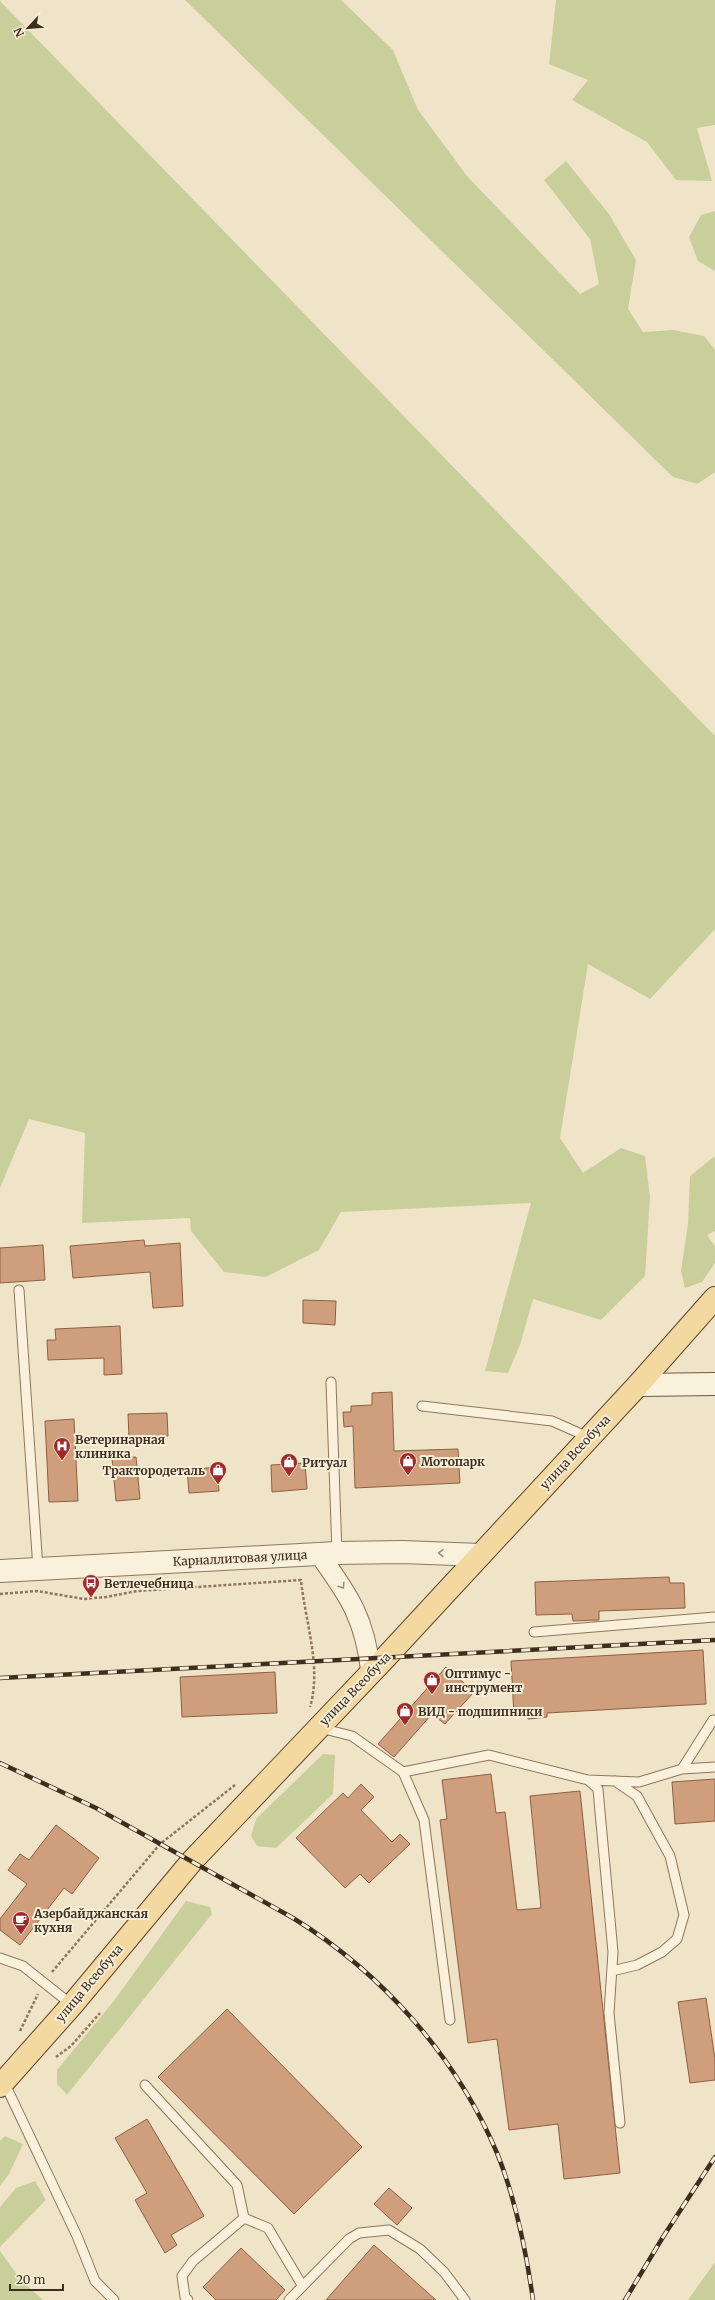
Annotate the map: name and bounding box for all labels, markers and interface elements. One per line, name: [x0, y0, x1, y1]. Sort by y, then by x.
north arrow: [8, 8, 48, 48]
text: N: [11, 25, 27, 39]
street label: улица Всеобуча: [537, 1411, 614, 1492]
place label: Ветеринарная клиника: [75, 1432, 165, 1461]
hospital icon: Ветеринарная клиника: [52, 1436, 72, 1461]
shop icon: Мотопарк: [398, 1451, 418, 1476]
shop icon: Ритуал: [279, 1452, 299, 1477]
place label: Мотопарк: [421, 1454, 485, 1469]
place label: Ритуал: [302, 1455, 348, 1470]
shop icon: Трактородеталь: [208, 1460, 228, 1485]
place label: Трактородеталь: [102, 1463, 205, 1478]
street label: Карналлитовая улица: [172, 1547, 308, 1569]
one-way arrow: [438, 1549, 444, 1558]
bus stop icon: Ветлечебница: [81, 1573, 101, 1598]
place label: Ветлечебница: [104, 1576, 194, 1591]
one-way arrow: [337, 1582, 344, 1589]
street label: улица Всеобуча: [316, 1649, 394, 1729]
place label: Оптимус - инструмент: [445, 1666, 523, 1695]
shop icon: Оптимус - инструмент: [422, 1670, 442, 1695]
shop icon: ВИД - подшипники: [395, 1701, 415, 1726]
place label: ВИД - подшипники: [418, 1704, 543, 1719]
place label: Азербайджанская кухня: [33, 1906, 148, 1935]
cafe icon: Азербайджанская кухня: [11, 1910, 31, 1935]
street label: улица Всеобуча: [52, 1941, 126, 2025]
scale bar: [10, 2266, 63, 2292]
text: 20 m: [16, 2272, 45, 2287]

